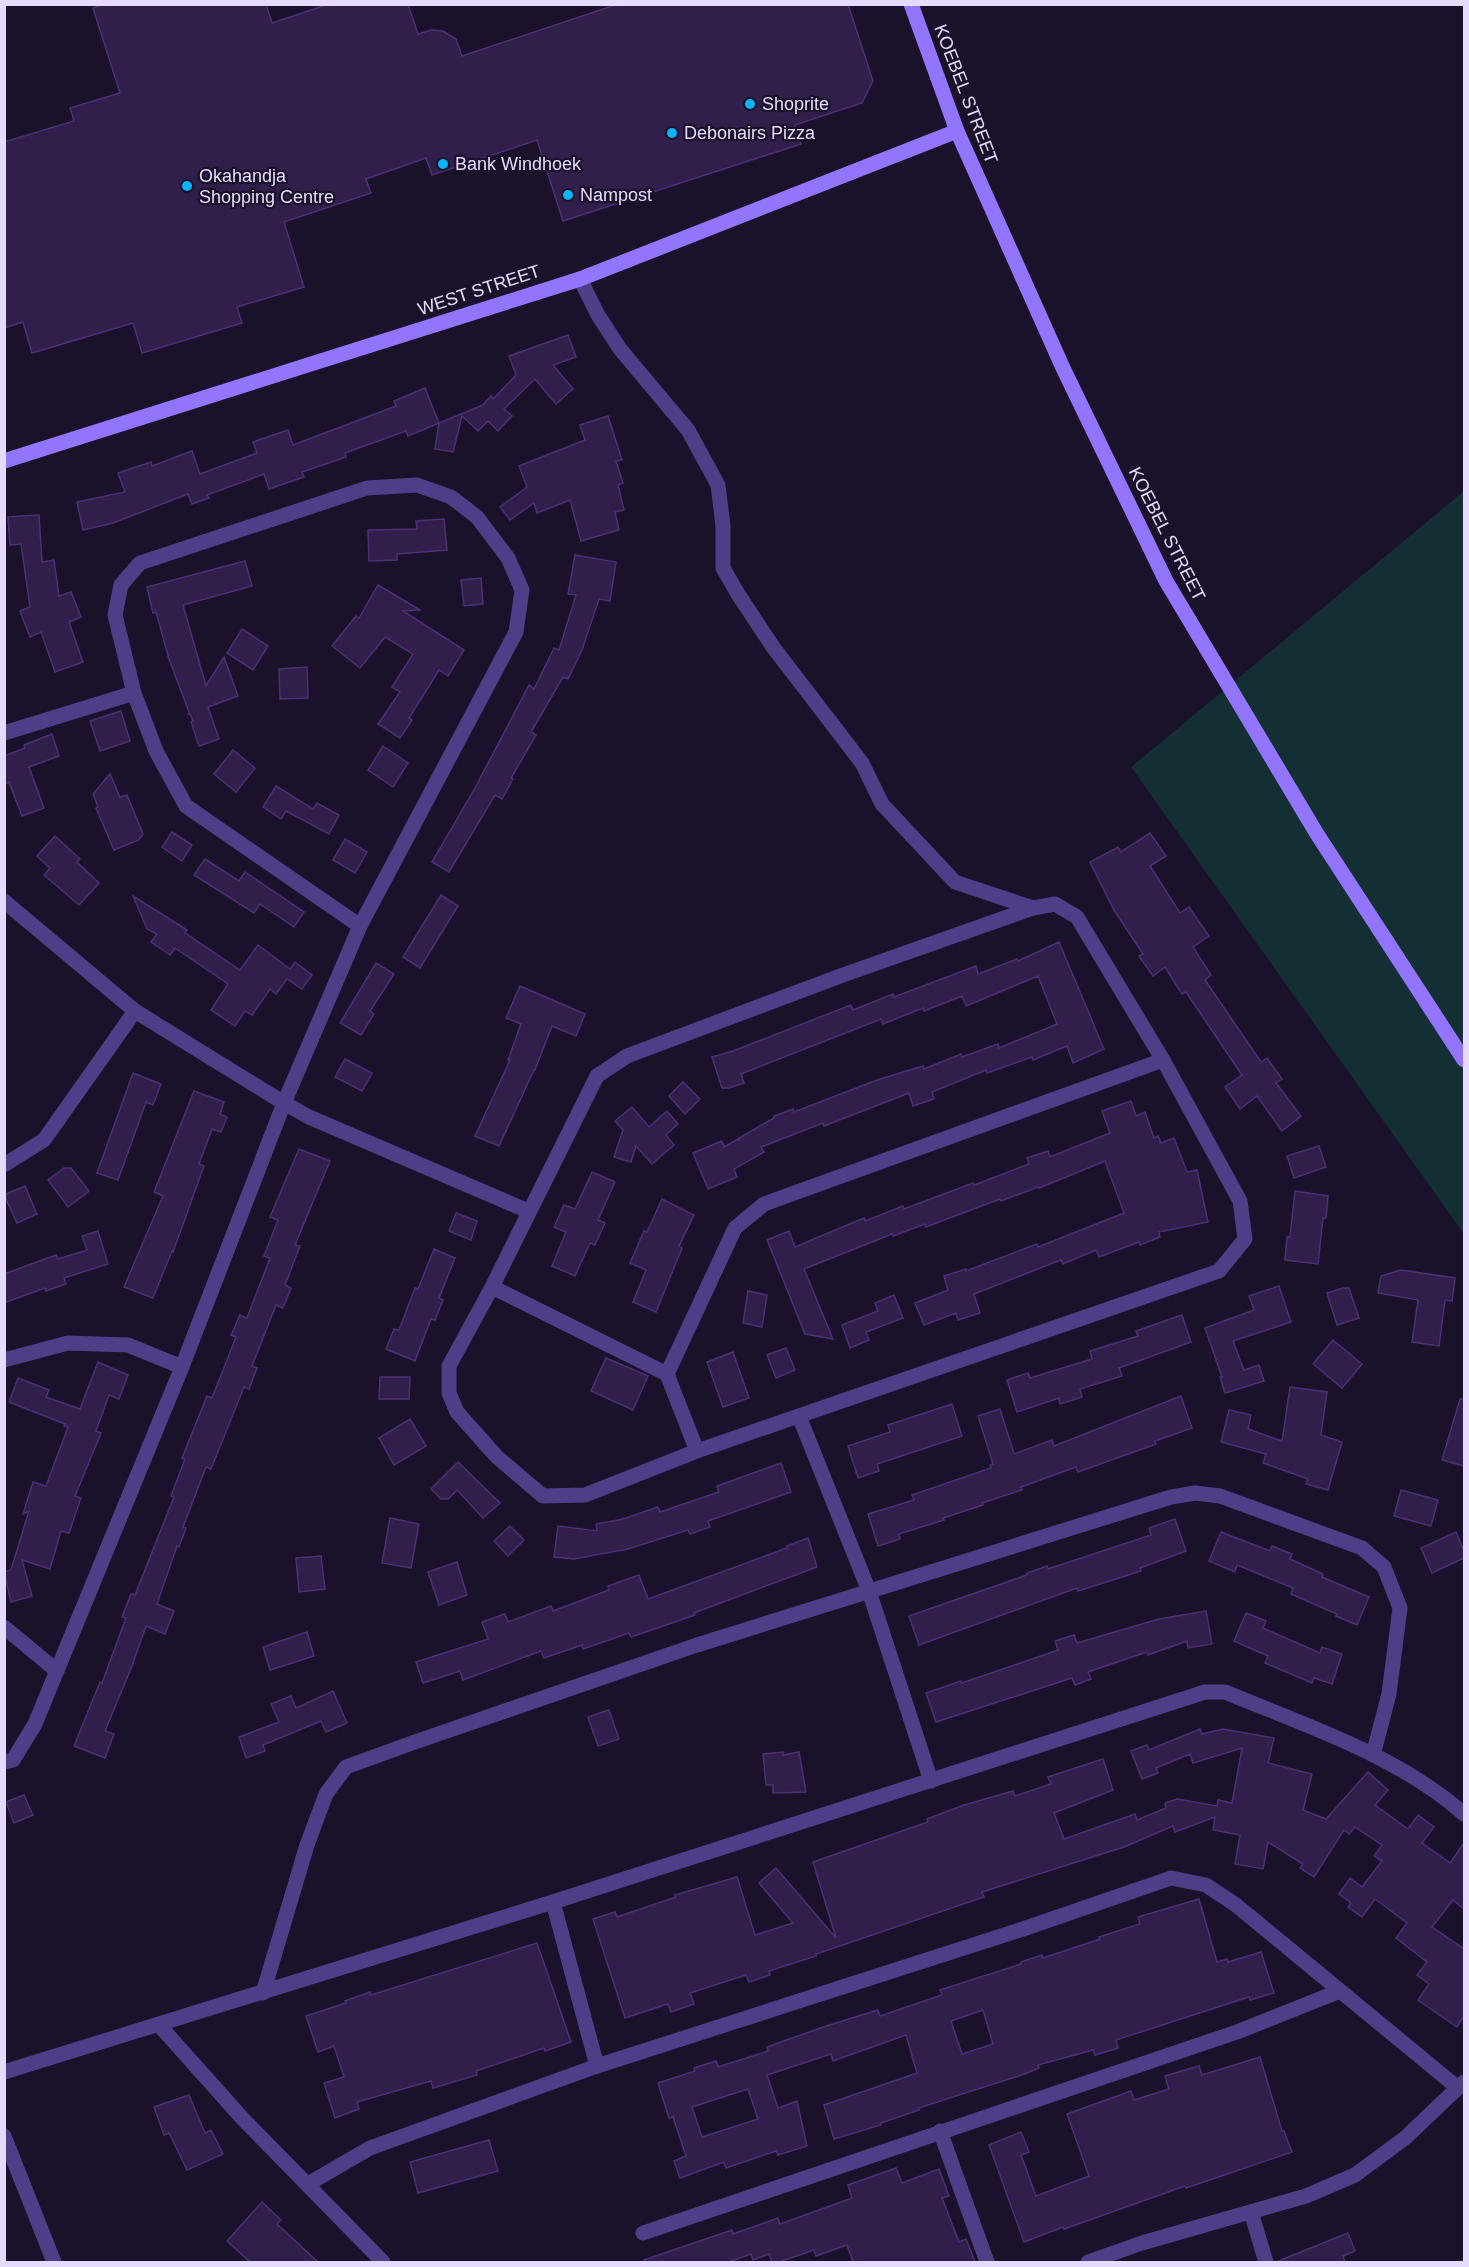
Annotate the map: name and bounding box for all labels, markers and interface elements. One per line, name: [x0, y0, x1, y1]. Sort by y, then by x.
street label: KOEBEL STREET: [930, 22, 1002, 166]
place label: Shoprite: [762, 94, 829, 114]
marker: Shoprite: [743, 97, 757, 111]
place label: Debonairs Pizza: [684, 123, 816, 143]
marker: Debonairs Pizza: [665, 126, 679, 140]
place label: Bank Windhoek: [455, 154, 582, 174]
marker: Bank Windhoek: [436, 157, 450, 171]
place label: Okahandja Shopping Centre: [199, 166, 334, 207]
marker: Okahandja Shopping Centre: [180, 179, 194, 193]
place label: Nampost: [580, 185, 652, 205]
marker: Nampost: [561, 188, 575, 202]
street label: WEST STREET: [415, 261, 543, 319]
street label: KOEBEL STREET: [1125, 464, 1209, 604]

